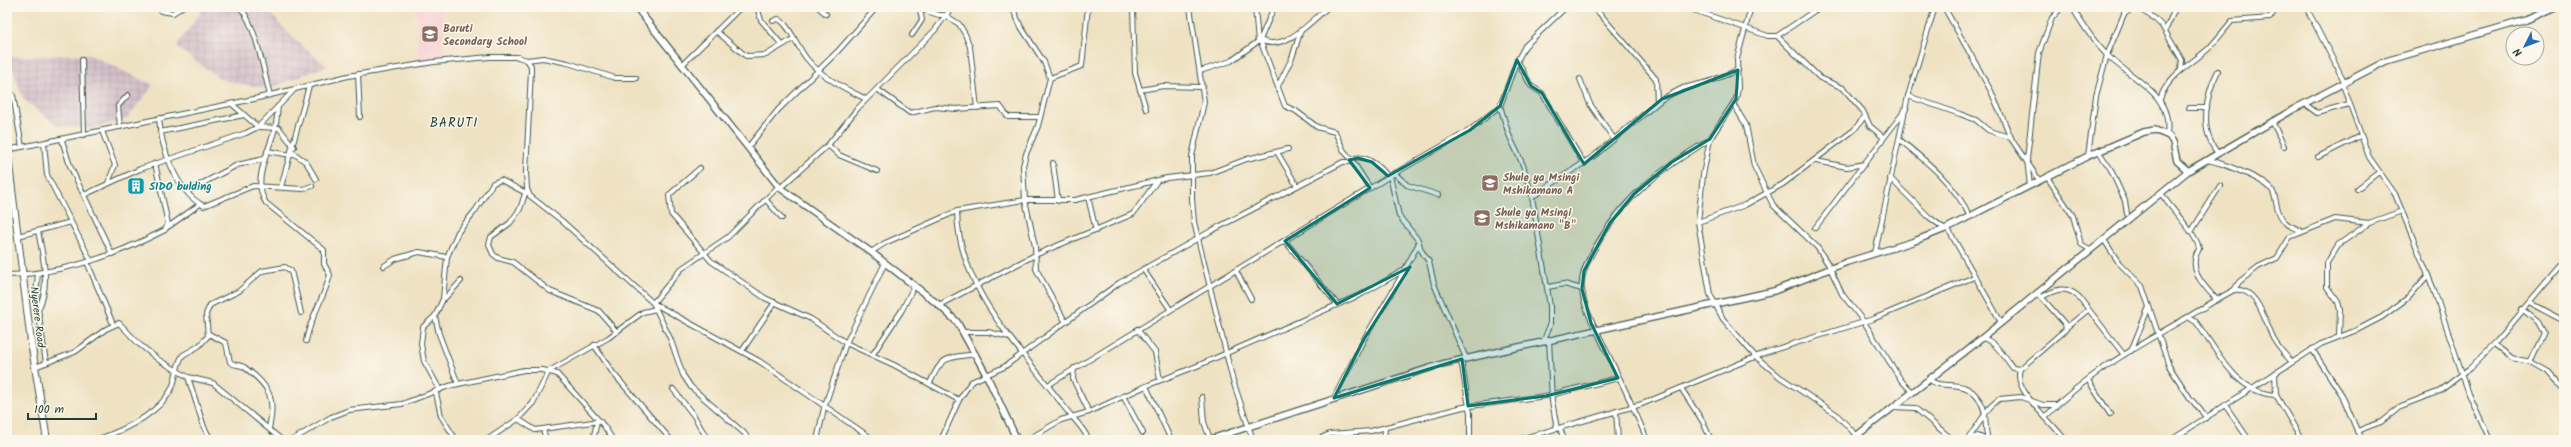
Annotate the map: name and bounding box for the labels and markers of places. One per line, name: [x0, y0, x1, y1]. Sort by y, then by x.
place label: Baruti Secondary School: [443, 20, 527, 51]
school or university icon: Baruti Secondary School: [420, 24, 440, 44]
place label: Shule ya Msingi Mshikamano A: [1503, 169, 1580, 200]
school or university icon: Shule ya Msingi Mshikamano A: [1480, 173, 1500, 193]
building icon: SIDO bulding: [126, 176, 146, 196]
place label: SIDO bulding: [149, 178, 212, 196]
place label: Shule ya Msingi Mshikamano "B": [1495, 204, 1576, 235]
school or university icon: Shule ya Msingi Mshikamano "B": [1472, 208, 1492, 228]

